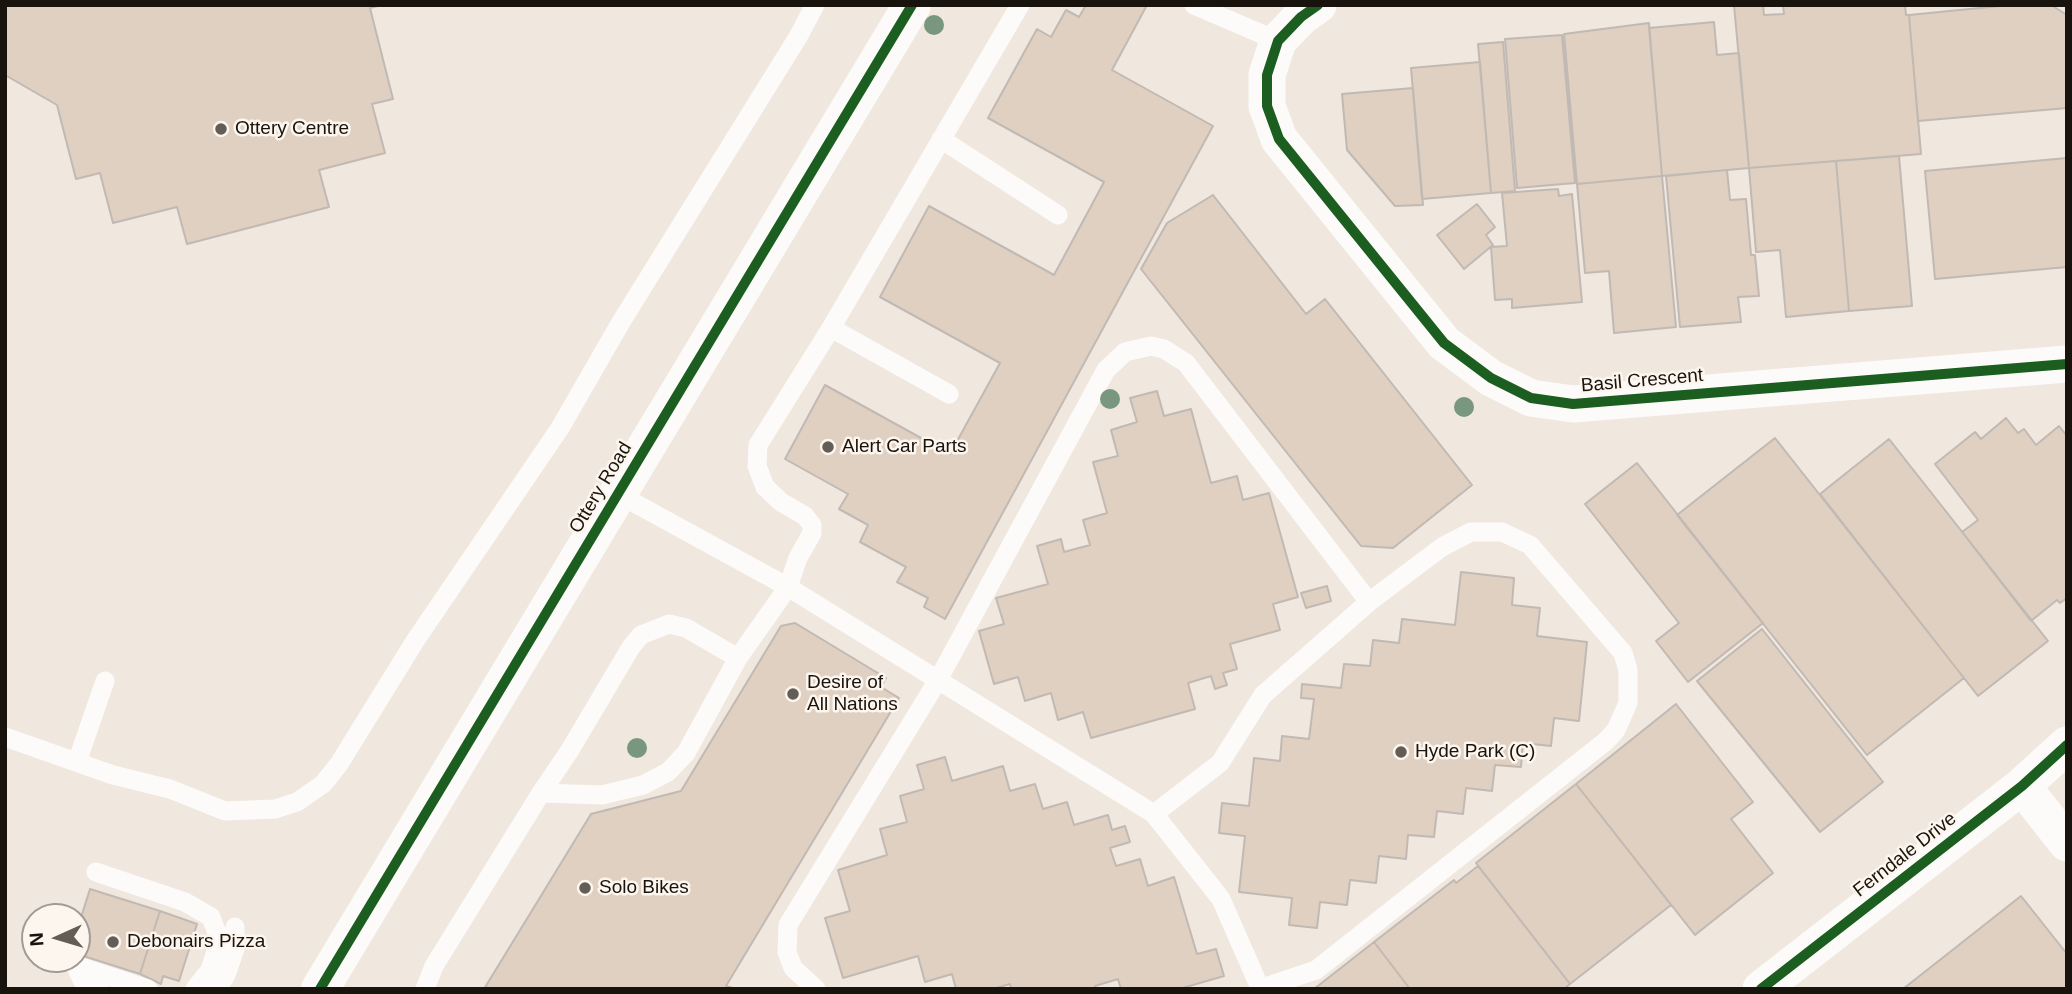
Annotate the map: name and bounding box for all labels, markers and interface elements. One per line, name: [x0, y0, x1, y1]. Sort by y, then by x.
place label: Ottery Centre: [235, 118, 349, 140]
marker: Ottery Centre: [213, 121, 229, 137]
street label: Basil Crescent: [1580, 364, 1704, 398]
place label: Alert Car Parts: [842, 436, 967, 458]
street label: Ottery Road: [565, 438, 637, 538]
marker: Alert Car Parts: [820, 439, 836, 455]
place label: Desire of All Nations: [807, 672, 898, 716]
marker: Desire of All Nations: [785, 686, 801, 702]
place label: Hyde Park (C): [1415, 741, 1535, 763]
marker: Hyde Park (C): [1393, 744, 1409, 760]
street label: Ferndale Drive: [1849, 808, 1961, 902]
place label: Solo Bikes: [599, 877, 689, 899]
marker: Solo Bikes: [577, 880, 593, 896]
north arrow: [21, 903, 91, 973]
place label: Debonairs Pizza: [127, 931, 265, 953]
text: N: [26, 932, 48, 947]
marker: Debonairs Pizza: [105, 934, 121, 950]

